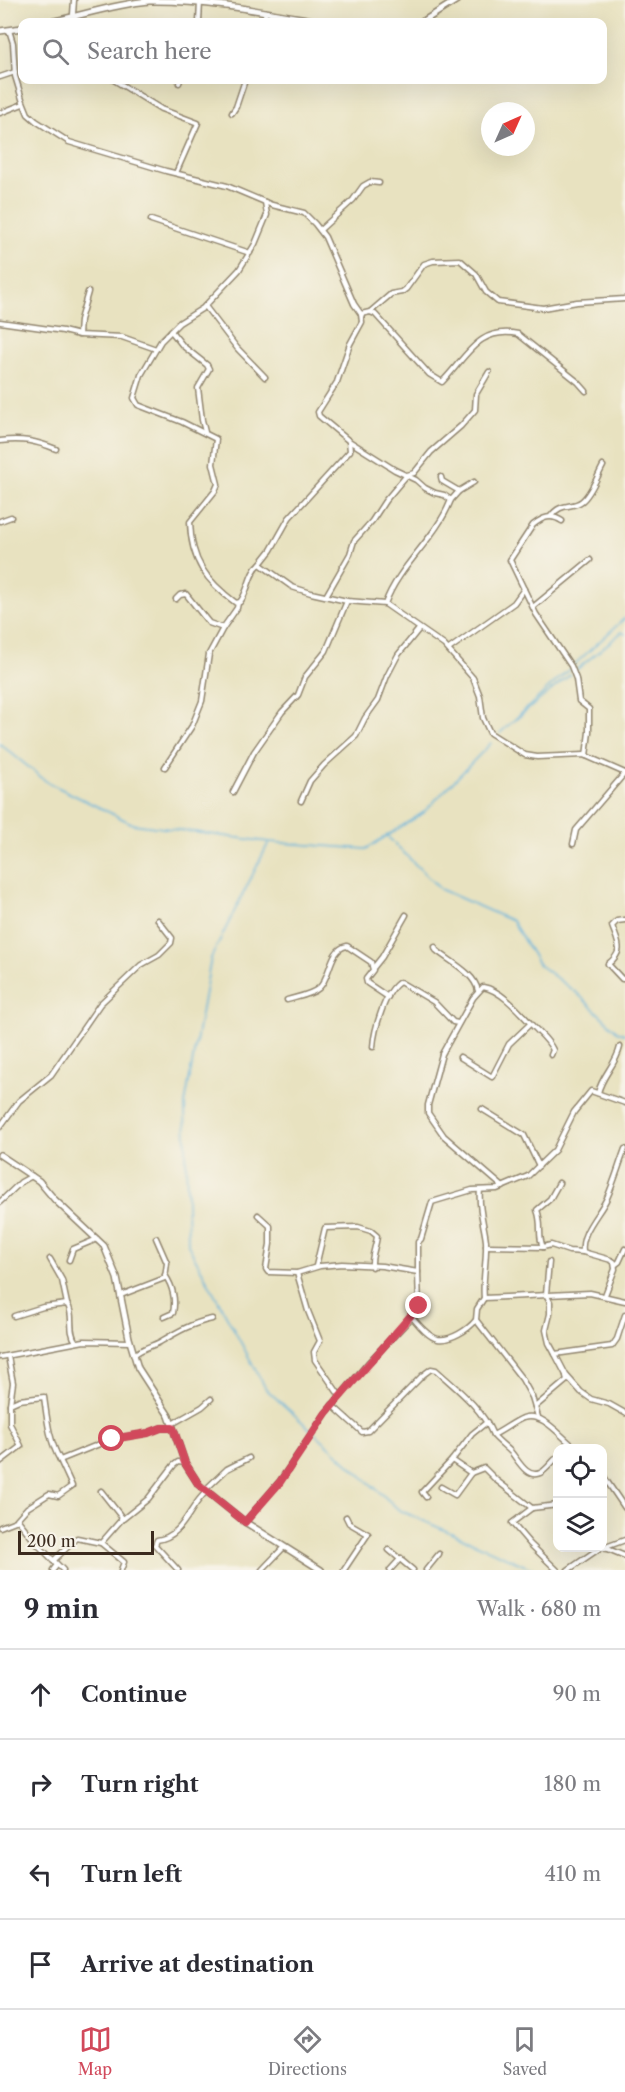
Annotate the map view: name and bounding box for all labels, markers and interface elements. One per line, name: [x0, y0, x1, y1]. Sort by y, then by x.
search box: [18, 18, 607, 84]
icon: search: [39, 35, 72, 68]
text: Search here: [87, 38, 212, 65]
north arrow: [481, 102, 535, 156]
route end: [405, 1292, 431, 1318]
route start: [98, 1425, 124, 1451]
map controls: [553, 1444, 607, 1552]
button: locate: [553, 1444, 607, 1498]
button: layers: [553, 1498, 607, 1552]
scale bar: [18, 1528, 154, 1556]
text: 200 m: [27, 1531, 76, 1551]
text: 9 min: [24, 1593, 99, 1625]
text: Walk · 680 m: [477, 1597, 601, 1621]
icon: ahead: [24, 1678, 57, 1711]
text: Continue: [81, 1681, 187, 1708]
text: 90 m: [553, 1682, 601, 1706]
icon: right: [24, 1768, 57, 1801]
text: Turn right: [81, 1771, 199, 1798]
text: 180 m: [544, 1772, 601, 1796]
icon: left: [24, 1858, 57, 1891]
text: Turn left: [81, 1861, 182, 1888]
text: 410 m: [544, 1862, 601, 1886]
icon: arrive: [24, 1948, 57, 1981]
text: Arrive at destination: [81, 1951, 314, 1978]
tab: Map: [78, 2023, 112, 2079]
tab: Directions: [268, 2023, 347, 2079]
tab: Saved: [503, 2023, 547, 2079]

